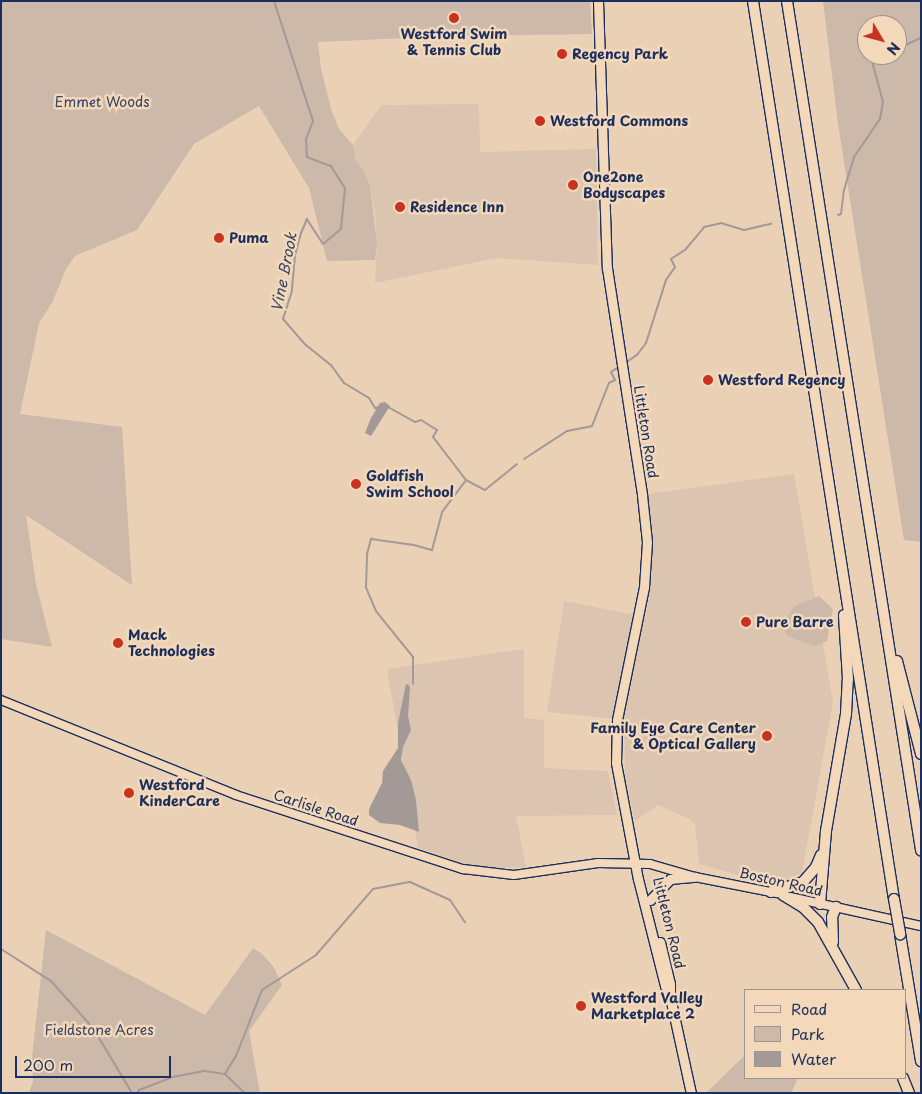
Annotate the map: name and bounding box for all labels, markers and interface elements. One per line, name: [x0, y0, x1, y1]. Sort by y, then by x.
marker: Westford Swim & Tennis Club: [448, 12, 460, 24]
north arrow: [857, 15, 907, 65]
place label: Westford Swim & Tennis Club: [400, 26, 508, 58]
text: N: [882, 38, 905, 59]
place label: Regency Park: [572, 46, 668, 62]
marker: Regency Park: [556, 48, 568, 60]
park label: Emmet Woods: [54, 94, 150, 110]
place label: Westford Commons: [550, 113, 689, 129]
marker: Westford Commons: [534, 115, 546, 127]
place label: One2one Bodyscapes: [583, 169, 665, 202]
marker: One2one Bodyscapes: [567, 179, 579, 191]
place label: Residence Inn: [410, 199, 504, 215]
marker: Residence Inn: [394, 201, 406, 213]
place label: Puma: [229, 230, 269, 246]
water label: Vine Brook: [267, 231, 299, 313]
marker: Puma: [213, 232, 225, 244]
place label: Westford Regency: [718, 372, 846, 388]
marker: Westford Regency: [702, 374, 714, 386]
street label: Littleton Road: [630, 384, 662, 480]
place label: Goldfish Swim School: [366, 468, 454, 501]
marker: Goldfish Swim School: [350, 478, 362, 490]
place label: Pure Barre: [756, 614, 834, 630]
marker: Pure Barre: [740, 616, 752, 628]
place label: Mack Technologies: [128, 627, 215, 660]
marker: Mack Technologies: [112, 637, 124, 649]
place label: Family Eye Care Center & Optical Gallery: [589, 720, 756, 752]
marker: Family Eye Care Center & Optical Gallery: [760, 729, 774, 743]
place label: Westford KinderCare: [139, 777, 220, 810]
street label: Carlisle Road: [271, 786, 361, 830]
marker: Westford KinderCare: [123, 787, 135, 799]
street label: Boston Road: [738, 864, 824, 900]
street label: Littleton Road: [650, 876, 688, 970]
legend: [744, 989, 907, 1079]
place label: Westford Valley Marketplace 2: [591, 990, 704, 1022]
text: Road: [791, 997, 827, 1020]
marker: Westford Valley Marketplace 2: [575, 1000, 587, 1012]
park label: Fieldstone Acres: [44, 1022, 154, 1038]
text: Park: [791, 1022, 825, 1045]
scale bar: [18, 1046, 174, 1078]
text: Water: [791, 1047, 836, 1070]
text: 200 m: [23, 1053, 73, 1076]

